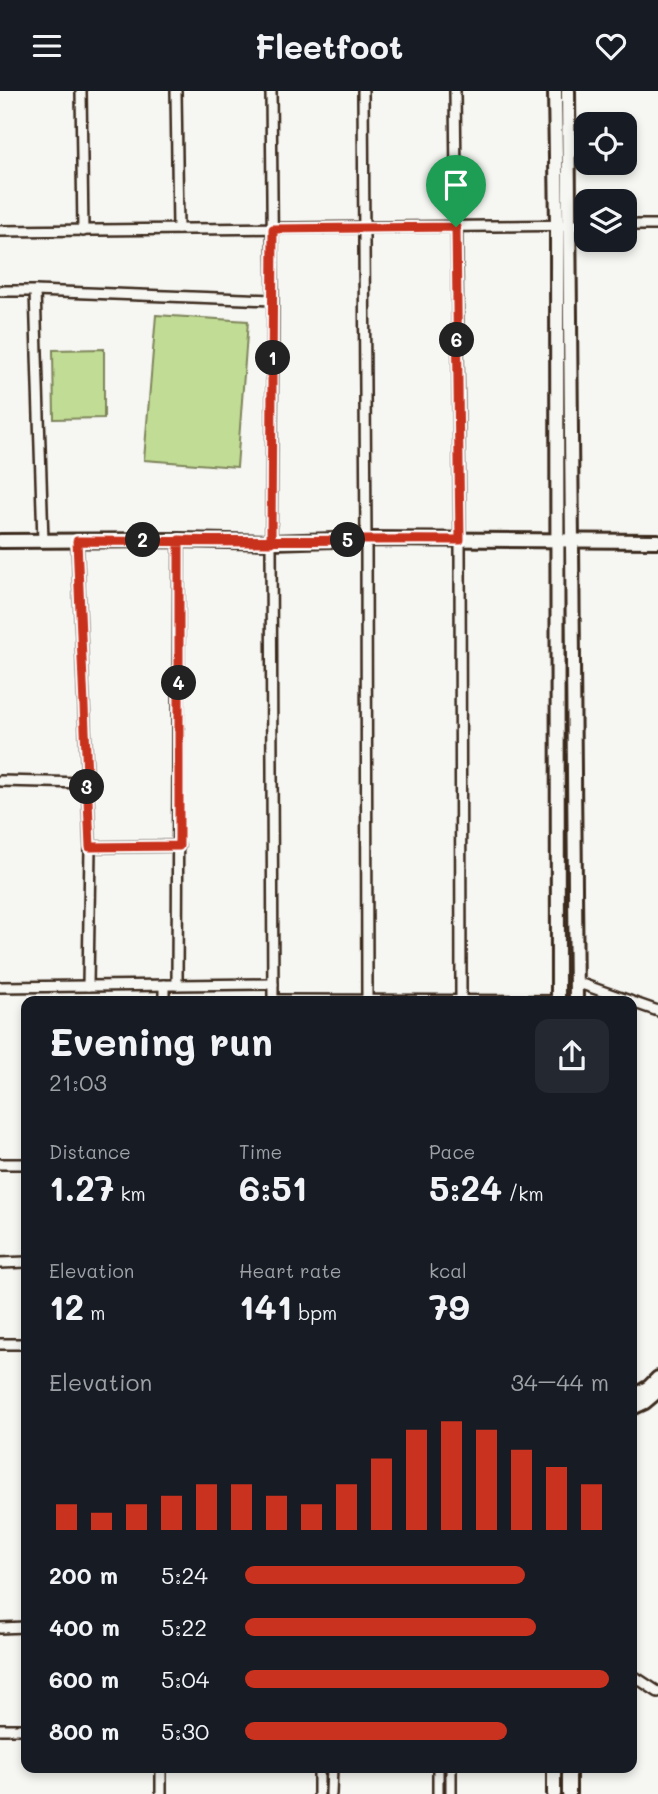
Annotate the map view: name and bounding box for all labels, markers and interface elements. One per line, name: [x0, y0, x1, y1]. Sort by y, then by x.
text: Fleetfoot: [255, 25, 403, 67]
icon: menu: [28, 27, 66, 65]
icon: heart: [592, 27, 630, 65]
map controls: [574, 112, 637, 252]
button: locate: [574, 112, 637, 175]
pin: [426, 155, 486, 227]
icon: arrive: [437, 166, 475, 204]
button: layers: [574, 189, 637, 252]
pin: 6: [440, 323, 475, 357]
text: 6: [451, 327, 462, 352]
pin: 1: [256, 341, 290, 375]
text: 1: [268, 345, 277, 370]
pin: 2: [125, 523, 160, 557]
pin: 5: [330, 523, 366, 557]
text: 2: [137, 527, 148, 552]
text: 5: [342, 527, 353, 552]
pin: 4: [162, 665, 196, 701]
text: 4: [172, 670, 185, 695]
pin: 3: [70, 769, 104, 805]
text: 3: [81, 774, 92, 799]
text: Evening run: [49, 1016, 273, 1066]
button: share: [535, 1019, 609, 1093]
text: 21:03: [49, 1067, 107, 1097]
text: Distance: [49, 1139, 131, 1164]
text: Time: [239, 1139, 282, 1164]
text: Pace: [429, 1139, 475, 1164]
text: 1.27: [49, 1164, 114, 1210]
text: 6:51: [239, 1164, 307, 1210]
text: 5:24: [429, 1164, 502, 1210]
text: km: [114, 1181, 146, 1206]
text: /km: [502, 1181, 544, 1206]
text: Elevation: [49, 1258, 134, 1283]
text: Heart rate: [239, 1258, 342, 1283]
text: kcal: [429, 1258, 467, 1283]
text: 12: [49, 1283, 84, 1329]
text: 141: [239, 1283, 292, 1329]
text: 79: [429, 1283, 470, 1329]
text: m: [84, 1300, 105, 1325]
text: bpm: [292, 1300, 337, 1325]
text: Elevation: [49, 1367, 152, 1397]
text: 34–44 m: [510, 1367, 609, 1397]
text: 200 m: [49, 1560, 118, 1590]
text: 5:24: [161, 1560, 208, 1590]
text: 400 m: [49, 1612, 120, 1642]
text: 5:22: [161, 1612, 207, 1642]
text: 600 m: [49, 1664, 119, 1694]
text: 5:04: [161, 1664, 209, 1694]
text: 800 m: [49, 1716, 119, 1746]
text: 5:30: [161, 1716, 209, 1746]

